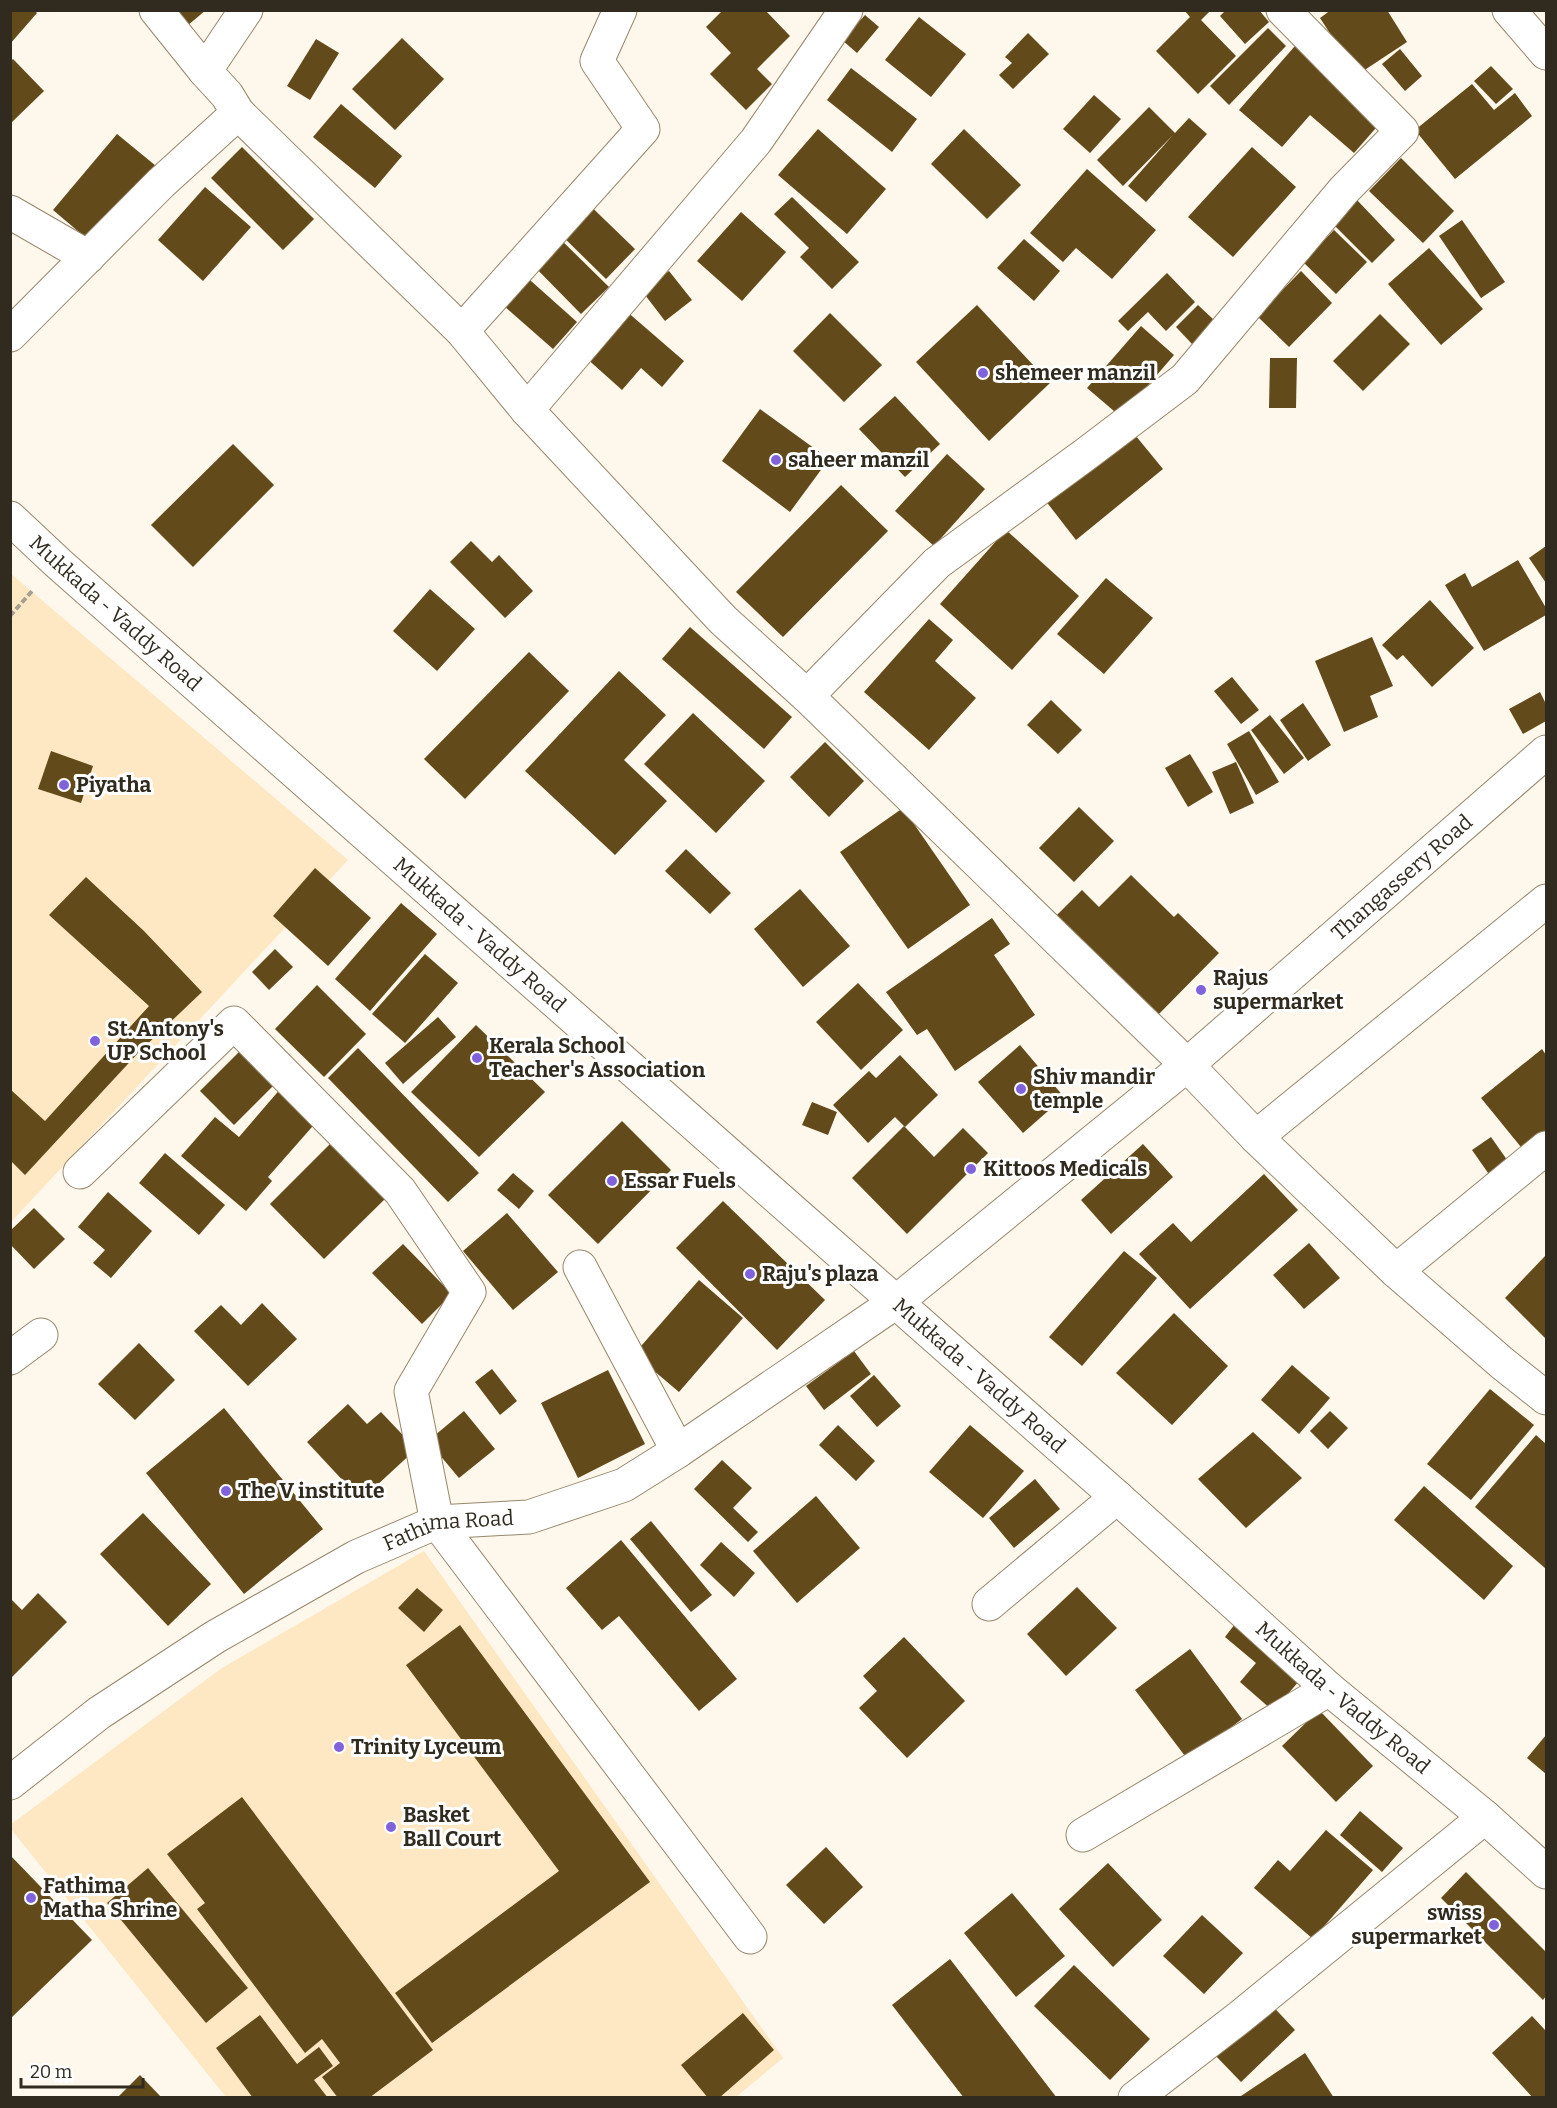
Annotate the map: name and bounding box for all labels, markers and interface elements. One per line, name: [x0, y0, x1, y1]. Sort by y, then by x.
place label: shemeer manzil: [995, 360, 1157, 386]
marker: shemeer manzil: [976, 366, 990, 380]
place label: saheer manzil: [788, 447, 930, 473]
marker: saheer manzil: [769, 453, 783, 467]
street label: Mukkada - Vaddy Road: [24, 530, 207, 696]
place label: Piyatha: [76, 772, 152, 798]
marker: Piyatha: [57, 778, 71, 792]
street label: Thangassery Road: [1326, 809, 1478, 946]
street label: Mukkada - Vaddy Road: [388, 852, 571, 1018]
place label: Rajus supermarket: [1213, 965, 1344, 1015]
marker: Rajus supermarket: [1194, 983, 1208, 997]
place label: St. Antony's UP School: [107, 1016, 224, 1066]
place label: Kerala School Teacher's Association: [489, 1033, 706, 1083]
marker: St. Antony's UP School: [88, 1034, 102, 1048]
marker: Kerala School Teacher's Association: [470, 1051, 484, 1065]
place label: Shiv mandir temple: [1033, 1064, 1155, 1114]
marker: Shiv mandir temple: [1014, 1082, 1028, 1096]
place label: Kittoos Medicals: [983, 1156, 1147, 1182]
marker: Kittoos Medicals: [964, 1162, 978, 1176]
place label: Essar Fuels: [624, 1168, 736, 1194]
marker: Essar Fuels: [605, 1174, 619, 1188]
place label: Raju's plaza: [762, 1261, 879, 1287]
marker: Raju's plaza: [743, 1267, 757, 1281]
street label: Mukkada - Vaddy Road: [887, 1292, 1071, 1458]
place label: The V institute: [238, 1478, 385, 1504]
marker: The V institute: [219, 1484, 233, 1498]
street label: Fathima Road: [379, 1505, 515, 1557]
street label: Mukkada - Vaddy Road: [1250, 1616, 1435, 1780]
place label: Trinity Lyceum: [351, 1734, 501, 1760]
marker: Trinity Lyceum: [332, 1740, 346, 1754]
place label: Basket Ball Court: [403, 1802, 502, 1852]
marker: Basket Ball Court: [384, 1820, 398, 1834]
place label: Fathima Matha Shrine: [43, 1873, 177, 1923]
marker: Fathima Matha Shrine: [24, 1891, 38, 1905]
place label: swiss supermarket: [1351, 1900, 1483, 1950]
marker: swiss supermarket: [1487, 1918, 1501, 1932]
scale bar: [21, 2051, 142, 2089]
text: 20 m: [30, 2061, 72, 2083]

